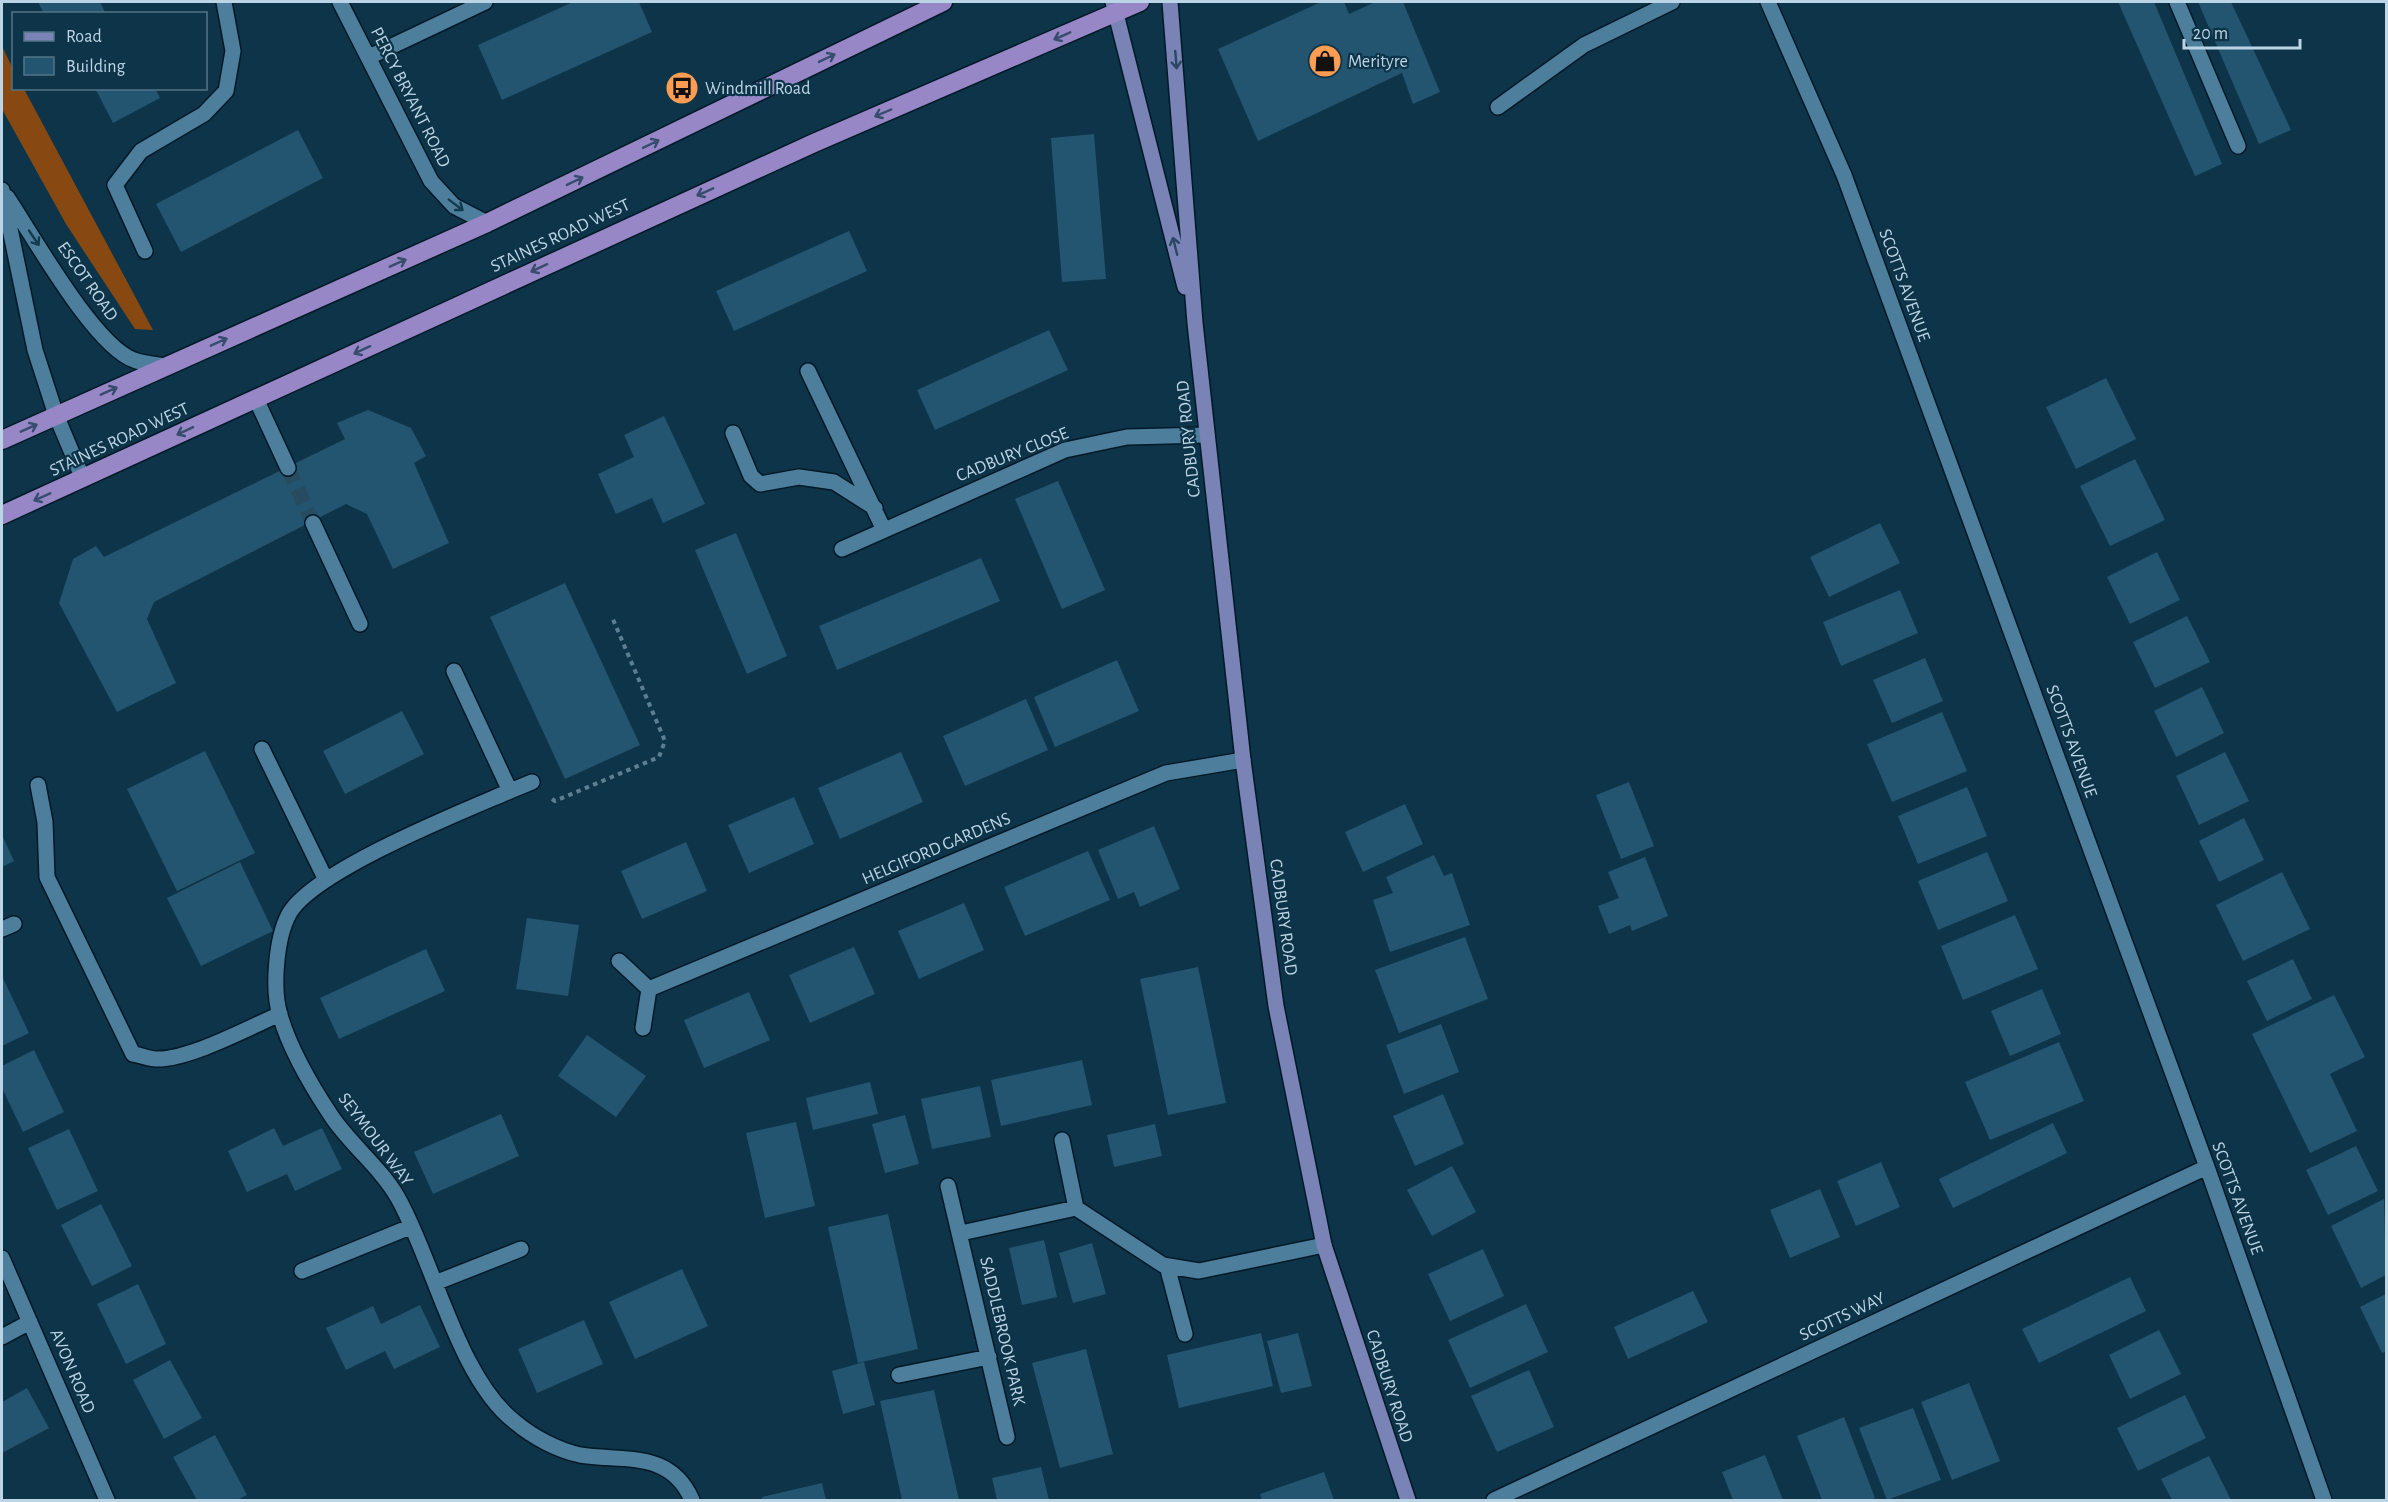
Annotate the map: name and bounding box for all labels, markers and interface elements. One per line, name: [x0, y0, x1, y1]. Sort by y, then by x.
legend: [12, 12, 207, 90]
scale bar: [2184, 12, 2300, 50]
street label: PERCY BRYANT ROAD: [367, 24, 453, 170]
text: 20 m: [2193, 25, 2228, 43]
text: Road: [66, 28, 102, 46]
one-way arrow: [1054, 31, 1072, 43]
shop icon: Merityre: [1307, 43, 1343, 79]
one-way arrow: [1171, 49, 1182, 69]
one-way arrow: [817, 52, 835, 64]
place label: Merityre: [1348, 53, 1408, 71]
text: Building: [66, 58, 126, 76]
bus stop icon: Windmill Road: [664, 70, 700, 106]
place label: Windmill Road: [705, 80, 810, 98]
one-way arrow: [874, 109, 892, 120]
one-way arrow: [642, 137, 660, 149]
one-way arrow: [565, 174, 583, 186]
one-way arrow: [696, 187, 714, 199]
street label: STAINES ROAD WEST: [488, 196, 633, 276]
one-way arrow: [448, 199, 464, 211]
street label: SCOTTS AVENUE: [1875, 227, 1933, 344]
one-way arrow: [28, 229, 40, 245]
one-way arrow: [1169, 237, 1181, 256]
street label: ESCOT ROAD: [53, 239, 121, 324]
one-way arrow: [388, 256, 406, 268]
one-way arrow: [530, 262, 548, 274]
one-way arrow: [210, 336, 228, 347]
one-way arrow: [353, 345, 371, 356]
street label: CADBURY ROAD: [1174, 380, 1204, 498]
one-way arrow: [100, 385, 118, 396]
street label: STAINES ROAD WEST: [47, 400, 192, 480]
one-way arrow: [19, 421, 37, 433]
street label: CADBURY CLOSE: [954, 424, 1071, 486]
one-way arrow: [176, 426, 194, 438]
one-way arrow: [34, 492, 52, 503]
street label: SCOTTS AVENUE: [2042, 683, 2100, 800]
street label: HELGIFORD GARDENS: [859, 809, 1013, 888]
street label: CADBURY ROAD: [1266, 858, 1300, 976]
street label: SEYMOUR WAY: [335, 1090, 416, 1190]
street label: SCOTTS AVENUE: [2208, 1140, 2266, 1257]
street label: SADDLEBROOK PARK: [976, 1255, 1028, 1408]
street label: SCOTTS WAY: [1797, 1289, 1888, 1345]
street label: AVON ROAD: [46, 1327, 98, 1416]
street label: CADBURY ROAD: [1362, 1328, 1416, 1445]

